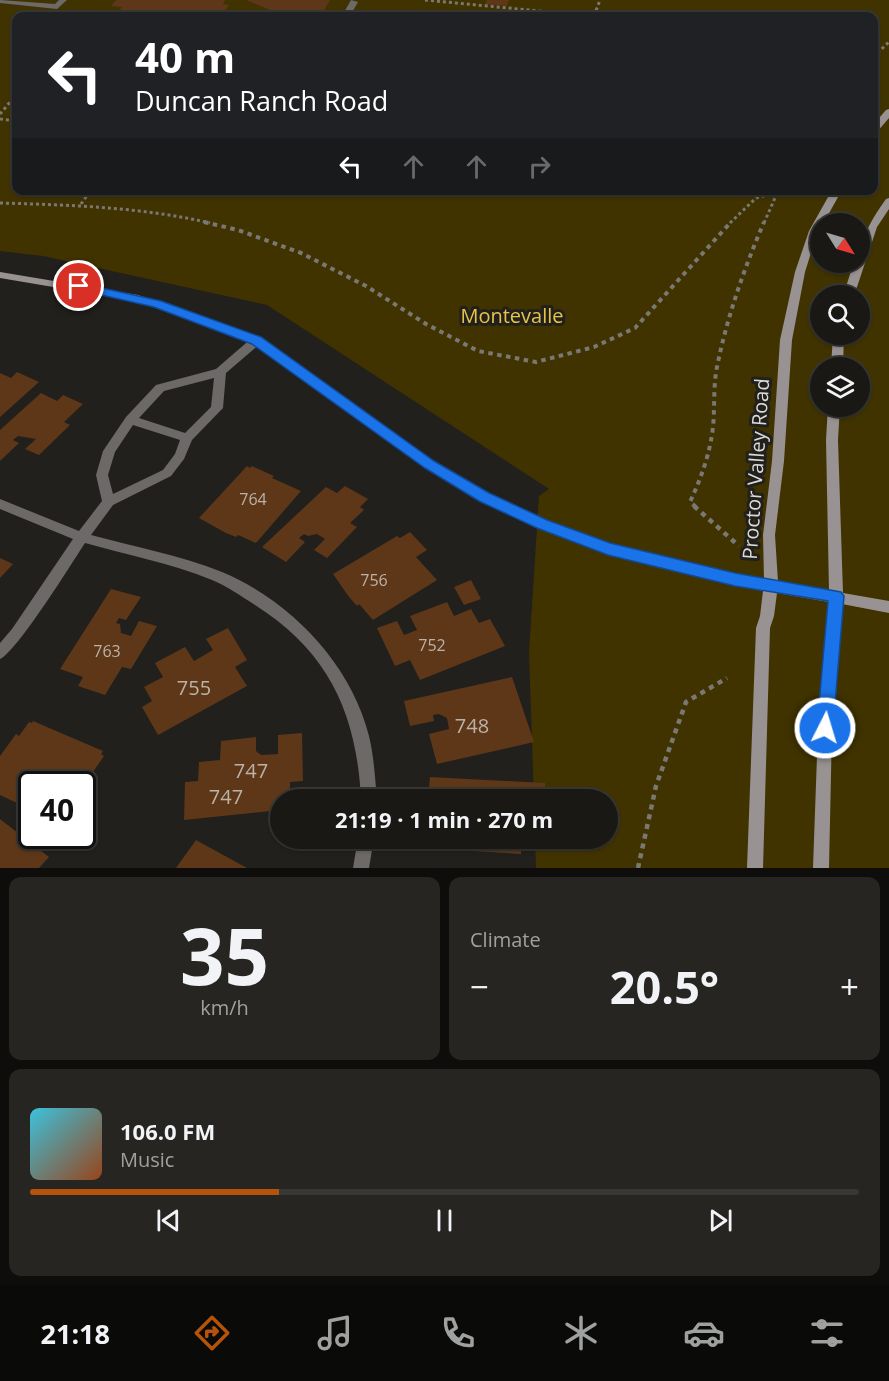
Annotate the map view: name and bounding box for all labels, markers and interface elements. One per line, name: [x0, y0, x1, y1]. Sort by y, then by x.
text: 40 m: [135, 28, 235, 85]
icon: left: [36, 36, 114, 114]
text: Duncan Ranch Road: [135, 82, 388, 119]
icon: left: [334, 150, 367, 183]
icon: ahead: [397, 150, 430, 183]
icon: ahead: [460, 150, 493, 183]
icon: right: [523, 150, 556, 183]
north arrow: [810, 213, 870, 273]
map controls: [810, 213, 870, 417]
pin: [53, 260, 104, 311]
icon: arrive: [62, 269, 95, 302]
button: search: [810, 285, 870, 345]
park label: Montevalle: [460, 302, 564, 329]
button: layers: [810, 357, 870, 417]
street label: Proctor Valley Road: [736, 377, 775, 561]
house number: 764: [239, 488, 267, 510]
house number: 756: [360, 569, 388, 591]
house number: 752: [418, 634, 446, 656]
house number: 763: [93, 640, 121, 662]
house number: 755: [177, 674, 211, 701]
position arrow: [793, 696, 857, 760]
house number: 748: [455, 712, 489, 739]
house number: 747: [234, 757, 268, 784]
speed limit sign: 40: [18, 771, 96, 849]
house number: 747: [209, 783, 243, 810]
text: 21:19 · 1 min · 270 m: [335, 804, 553, 834]
text: 35: [180, 902, 269, 1008]
text: Climate: [470, 926, 541, 953]
text: 20.5°: [610, 956, 719, 1017]
text: −: [470, 964, 489, 1009]
text: +: [840, 964, 859, 1009]
text: km/h: [200, 994, 249, 1021]
text: 106.0 FM: [120, 1116, 215, 1146]
text: Music: [120, 1146, 174, 1173]
icon: previous: [152, 1204, 185, 1237]
icon: pause: [428, 1204, 461, 1237]
icon: next: [704, 1204, 737, 1237]
icon: directions: [191, 1312, 233, 1354]
icon: music: [314, 1312, 356, 1354]
icon: phone: [437, 1312, 479, 1354]
icon: climate: [560, 1312, 602, 1354]
icon: car: [683, 1312, 725, 1354]
icon: filters: [806, 1312, 848, 1354]
text: 21:18: [41, 1315, 110, 1352]

